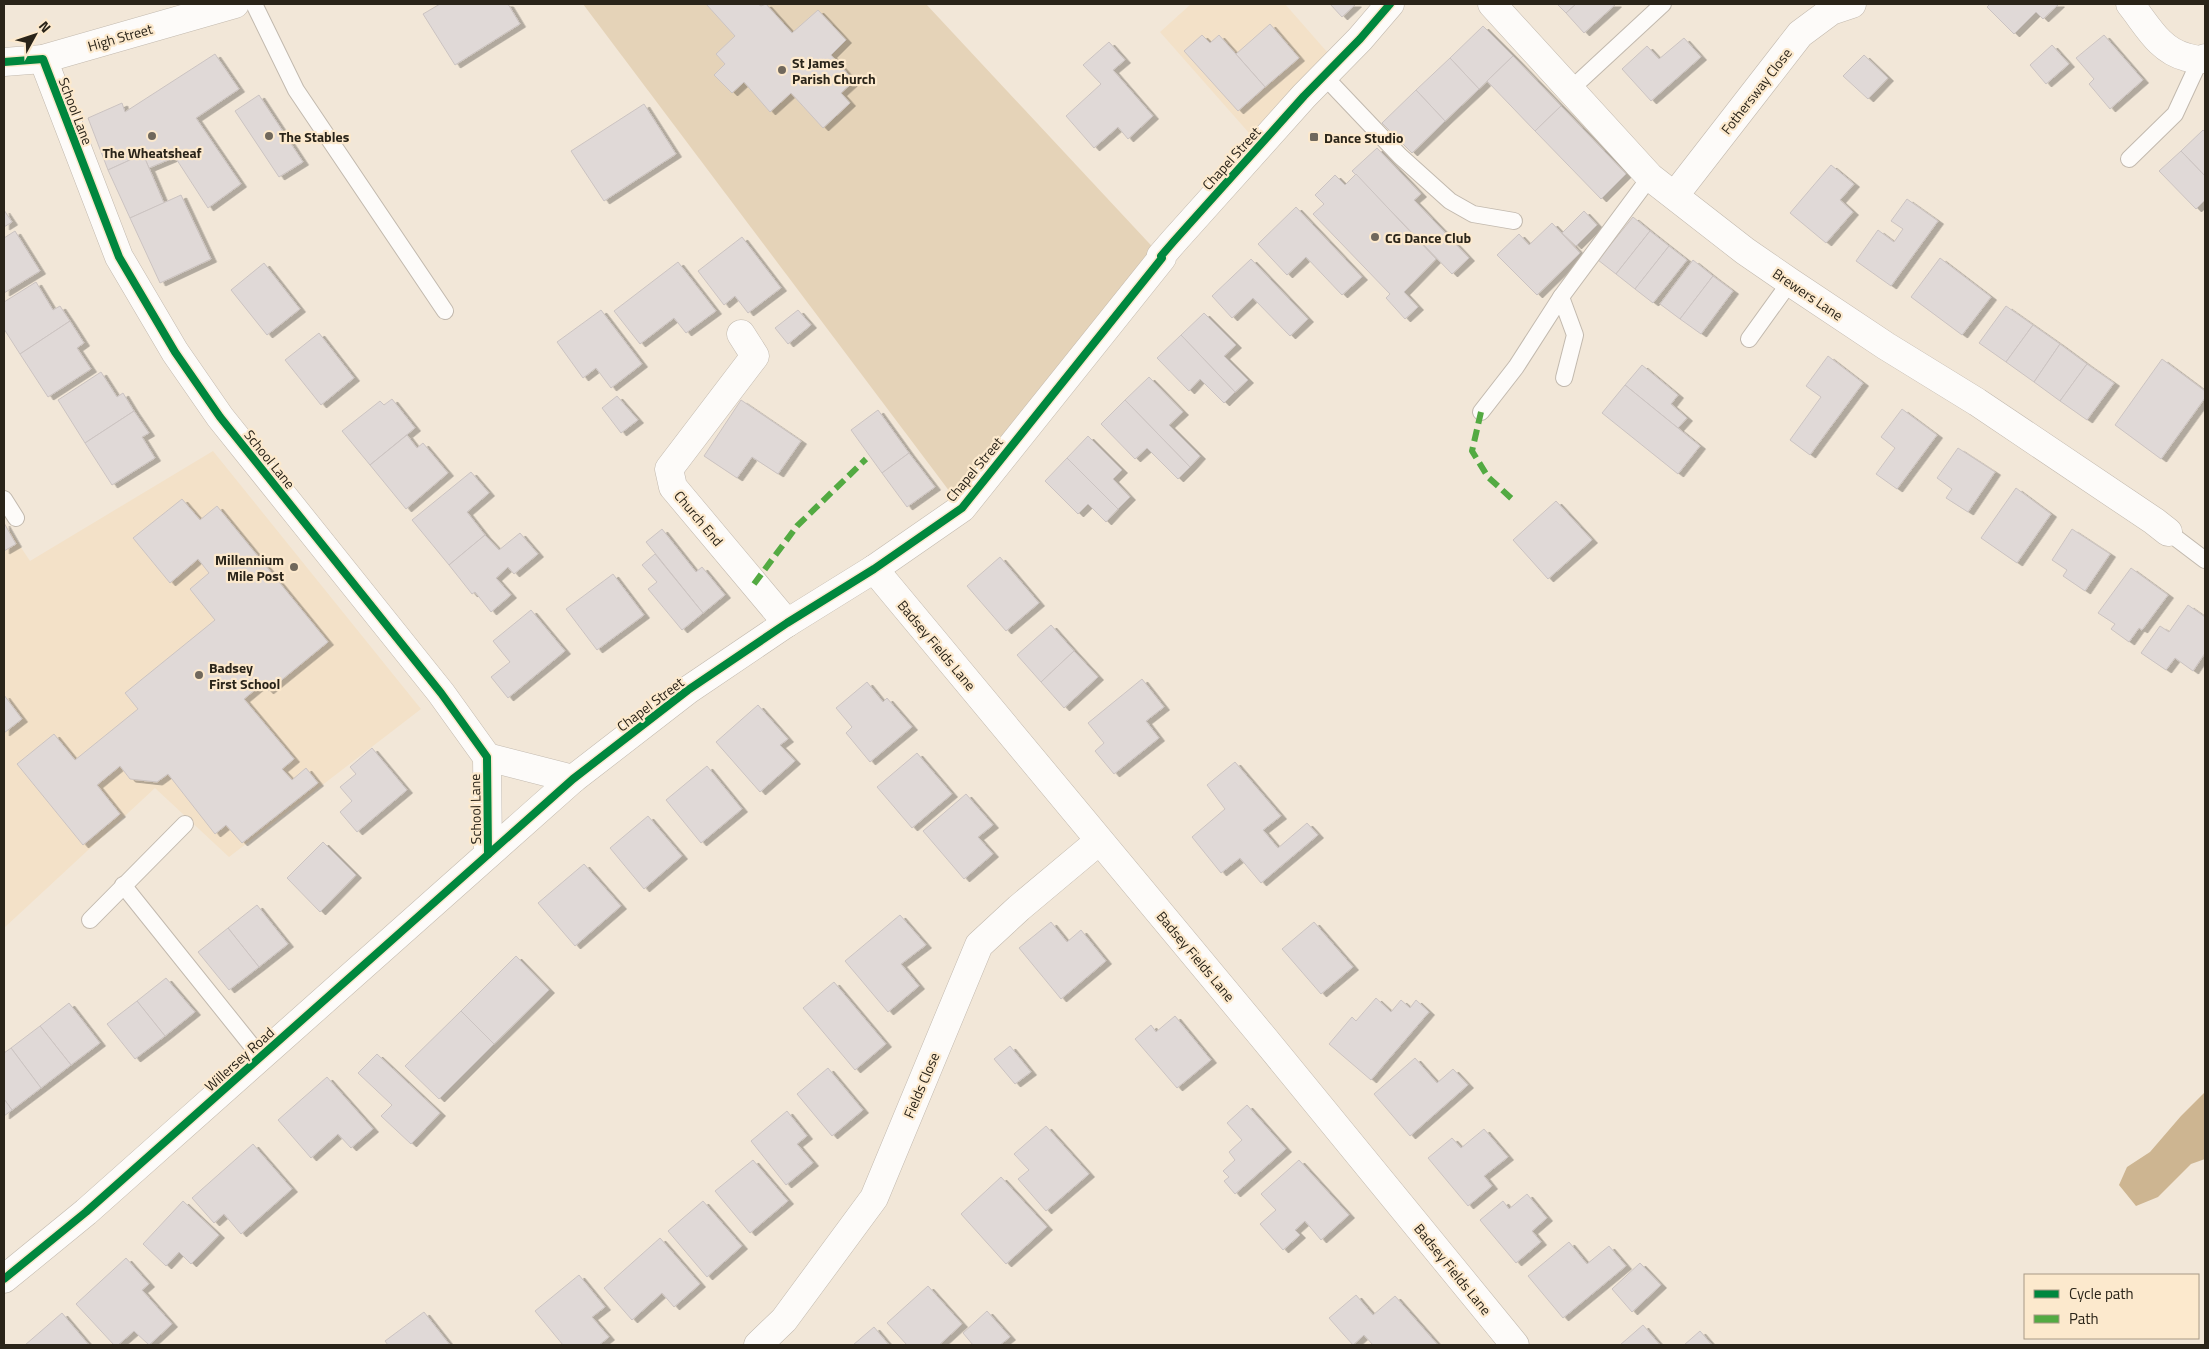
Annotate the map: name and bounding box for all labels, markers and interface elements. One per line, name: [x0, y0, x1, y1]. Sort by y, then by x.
north arrow: [10, 10, 60, 60]
text: N: [34, 16, 57, 37]
street label: High Street: [85, 18, 155, 56]
street label: Fothersway Close: [1716, 43, 1796, 139]
place label: St James Parish Church: [792, 52, 876, 89]
marker: St James Parish Church: [776, 64, 788, 76]
street label: School Lane: [54, 74, 98, 148]
street label: Chapel Street: [1197, 122, 1265, 194]
place label: The Stables: [279, 126, 350, 147]
place label: Dance Studio: [1324, 127, 1403, 148]
marker: The Wheatsheaf: [146, 130, 158, 142]
marker: The Stables: [263, 130, 275, 142]
marker: Dance Studio: [1308, 131, 1320, 143]
place label: The Wheatsheaf: [102, 142, 202, 163]
place label: CG Dance Club: [1385, 227, 1472, 248]
marker: CG Dance Club: [1369, 231, 1381, 243]
street label: Brewers Lane: [1769, 263, 1847, 325]
street label: School Lane: [240, 425, 300, 493]
street label: Chapel Street: [941, 432, 1007, 506]
street label: Church End: [670, 486, 728, 550]
place label: Millennium Mile Post: [215, 549, 284, 586]
marker: Millennium Mile Post: [288, 561, 300, 573]
street label: Badsey Fields Lane: [893, 595, 981, 695]
place label: Badsey First School: [209, 657, 280, 694]
marker: Badsey First School: [193, 669, 205, 681]
street label: Chapel Street: [612, 672, 688, 736]
street label: School Lane: [464, 774, 486, 844]
street label: Badsey Fields Lane: [1152, 906, 1240, 1006]
street label: Willersey Road: [199, 1022, 279, 1096]
street label: Fields Close: [898, 1049, 944, 1121]
street label: Badsey Fields Lane: [1409, 1219, 1497, 1319]
legend: [2024, 1274, 2199, 1339]
text: Cycle path: [2069, 1282, 2134, 1305]
text: Path: [2069, 1307, 2099, 1330]

